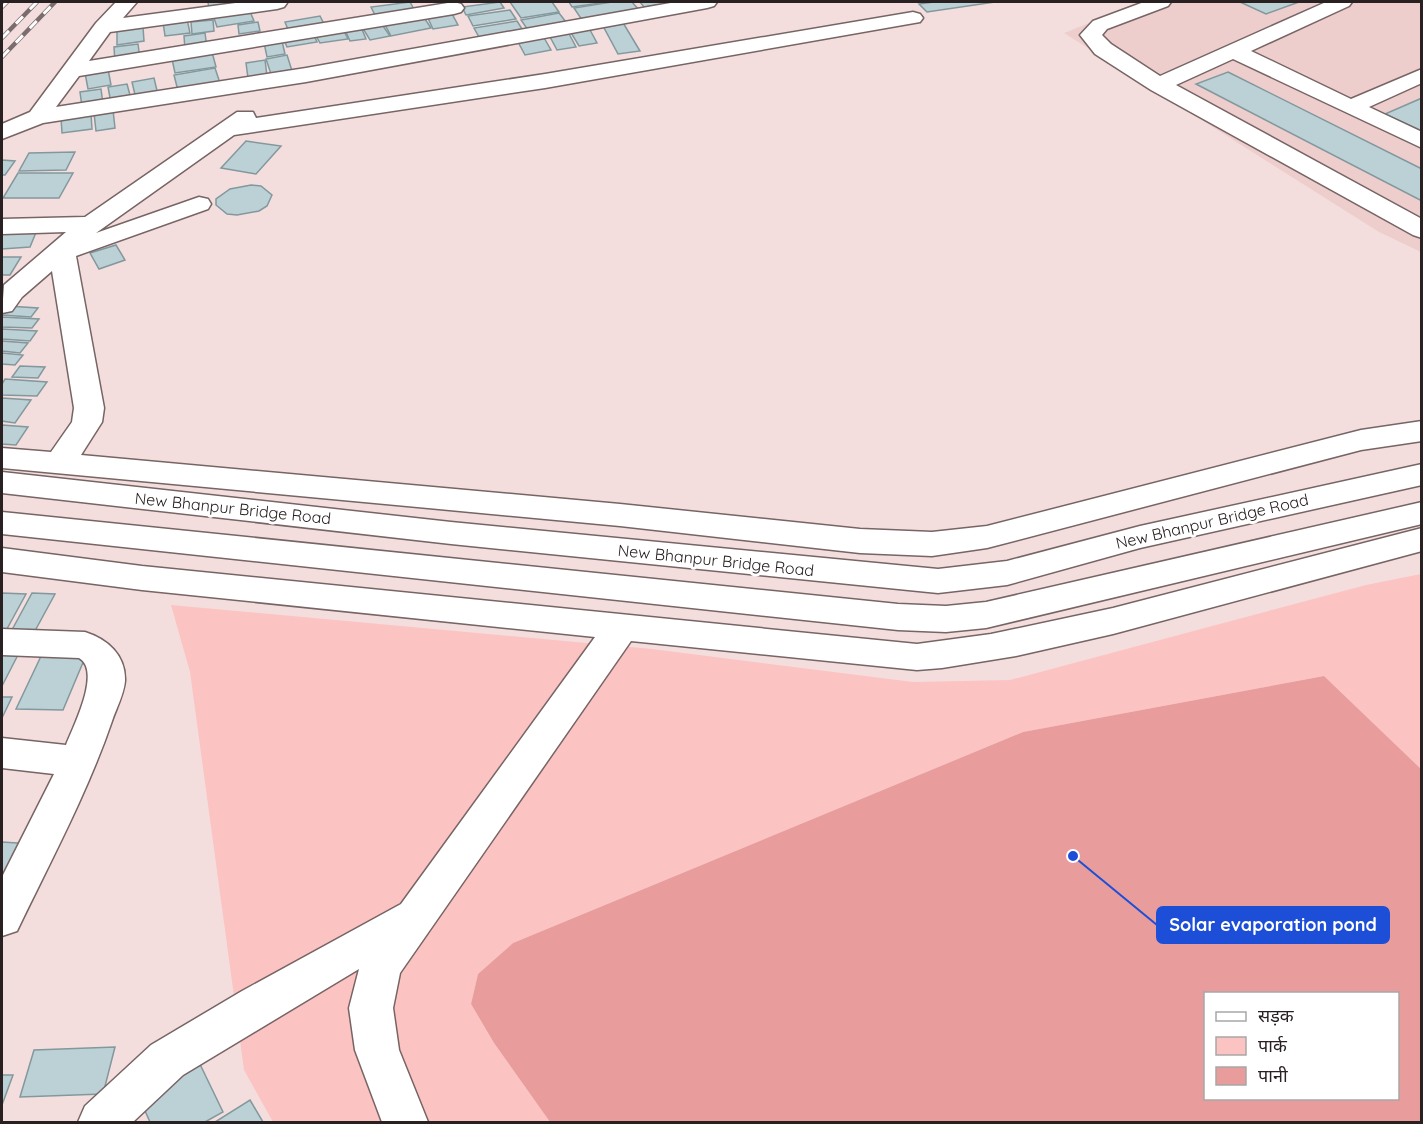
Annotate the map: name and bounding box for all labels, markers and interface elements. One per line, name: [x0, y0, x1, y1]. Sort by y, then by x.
street label: New Bhanpur Bridge Road: [134, 488, 332, 528]
street label: New Bhanpur Bridge Road: [1114, 489, 1310, 553]
street label: New Bhanpur Bridge Road: [617, 540, 815, 580]
callout: Solar evaporation pond: [1157, 907, 1389, 943]
text: Solar evaporation pond: [1169, 913, 1377, 936]
legend: [1204, 992, 1399, 1100]
text: सड़क: [1258, 1004, 1295, 1027]
text: पार्क: [1258, 1034, 1288, 1057]
text: पानी: [1258, 1064, 1288, 1087]

